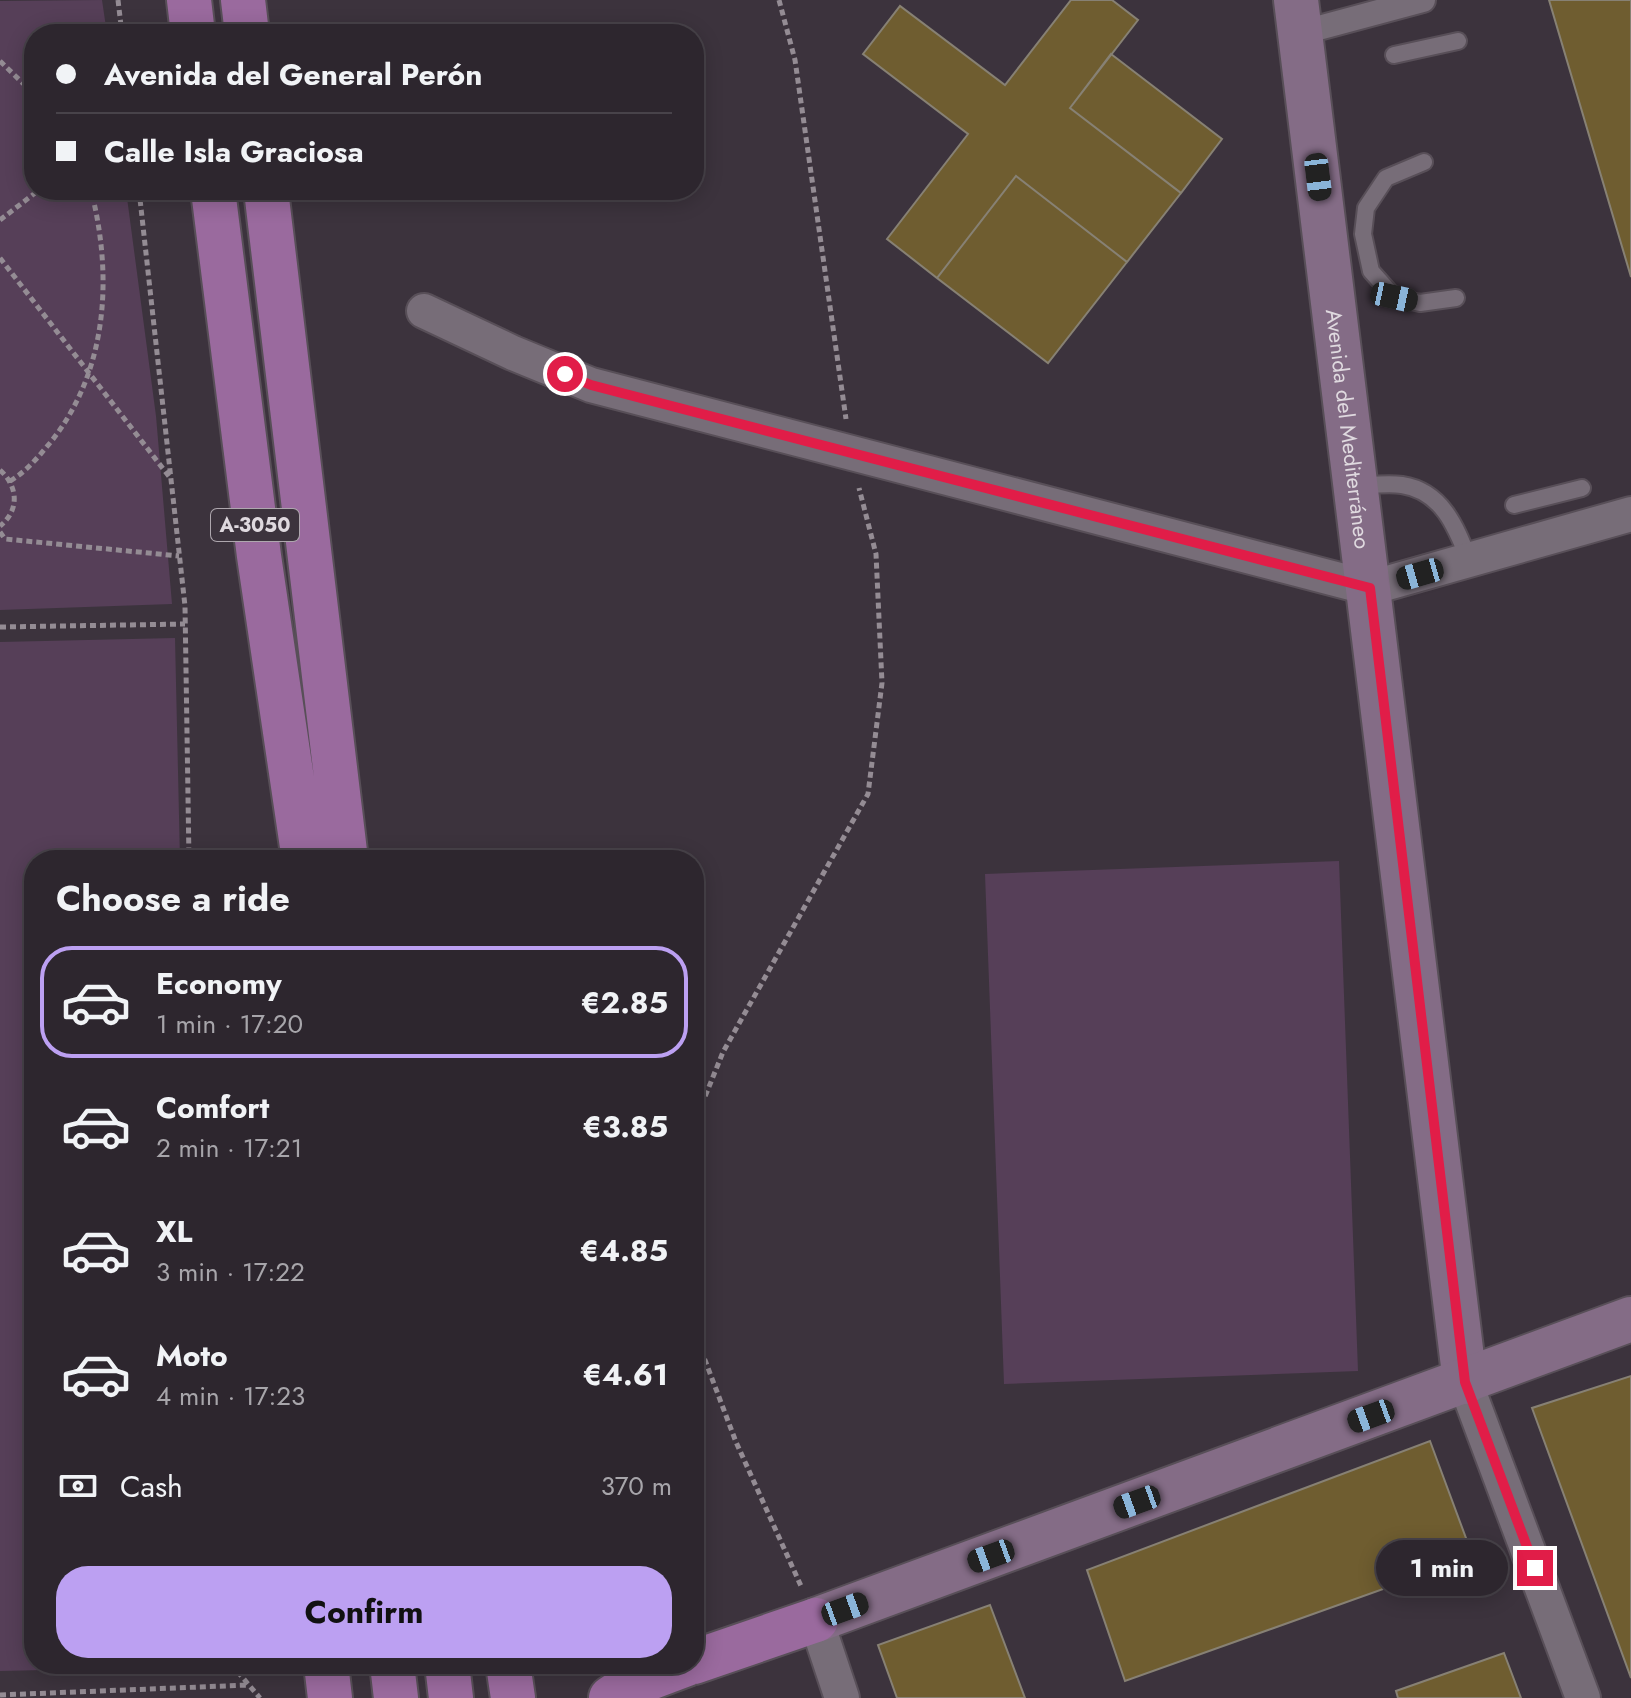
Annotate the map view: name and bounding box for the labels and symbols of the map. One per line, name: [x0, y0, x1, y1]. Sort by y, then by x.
car: [1303, 152, 1333, 202]
car: [1368, 280, 1420, 314]
street label: Avenida del Mediterráneo: [1318, 307, 1379, 551]
route start: [547, 356, 583, 392]
road number: A-3050: [211, 509, 299, 541]
car: [1394, 556, 1446, 592]
car: [1344, 1397, 1398, 1435]
car: [1110, 1483, 1164, 1521]
car: [964, 1537, 1018, 1575]
callout: 1 min: [1375, 1540, 1507, 1596]
route end: [1517, 1550, 1553, 1586]
car: [818, 1590, 872, 1628]

